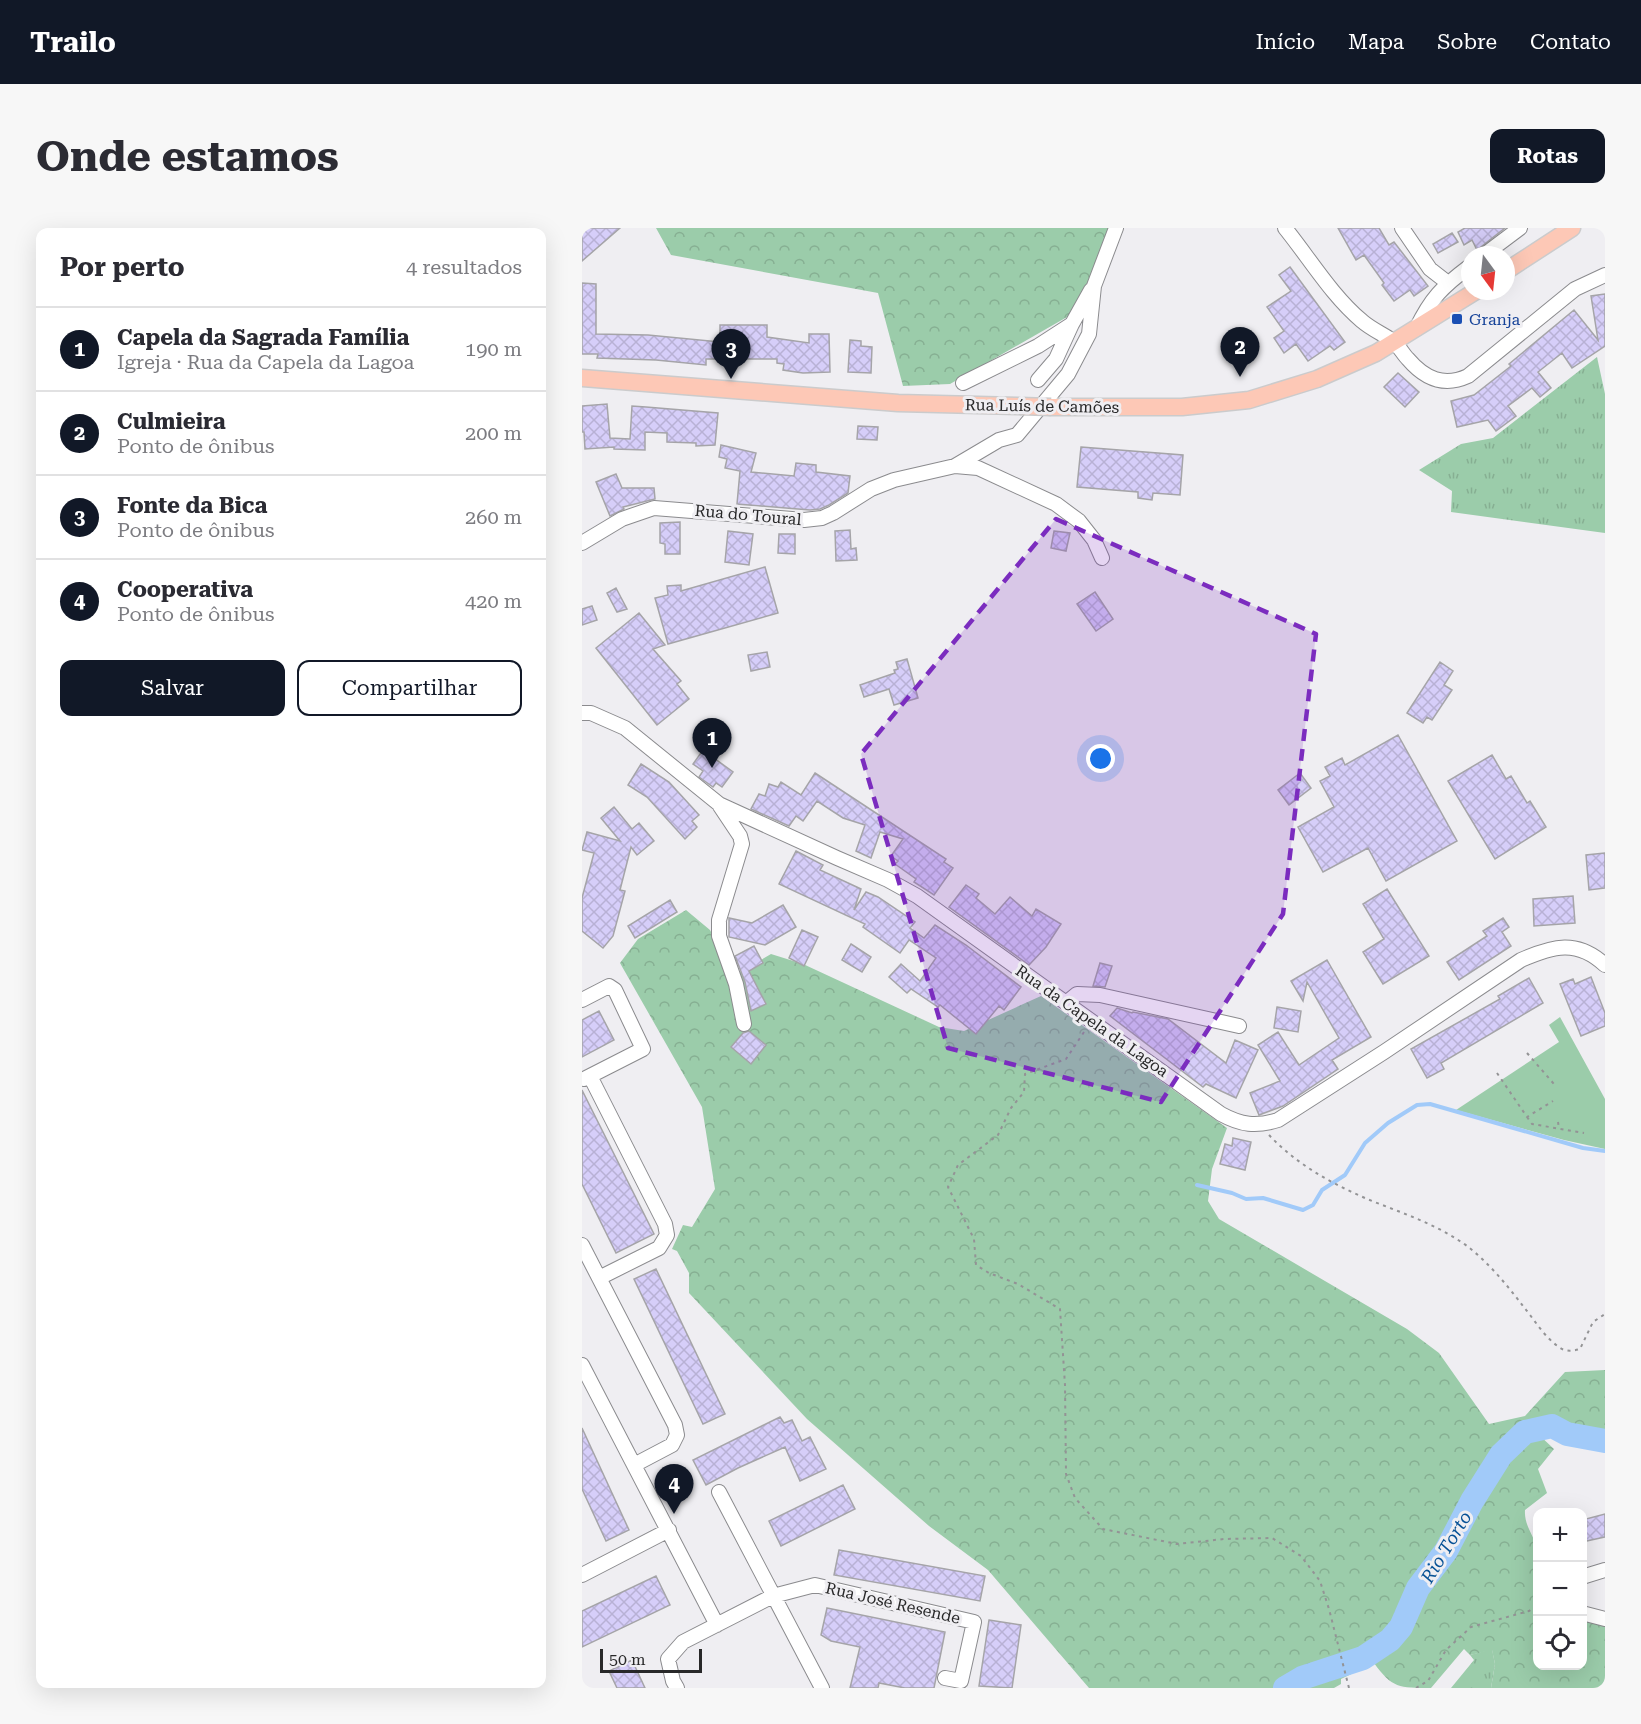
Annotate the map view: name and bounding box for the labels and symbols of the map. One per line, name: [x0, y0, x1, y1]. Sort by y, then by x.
north arrow: [1461, 246, 1515, 300]
place label: Granja: [1469, 310, 1521, 329]
marker: Granja: [1450, 312, 1464, 326]
pin: 2: [1220, 328, 1260, 377]
pin: 3: [712, 330, 750, 379]
street label: Rua Luís de Camões: [965, 395, 1120, 417]
street label: Rua do Toural: [694, 501, 802, 529]
pin: 1: [692, 718, 732, 768]
your location: [1086, 744, 1115, 773]
street label: Rua da Capela da Lagoa: [1012, 961, 1172, 1081]
pin: 4: [654, 1464, 694, 1514]
water label: Rio Torto: [1416, 1507, 1476, 1587]
street label: Rua José Resende: [824, 1578, 962, 1628]
scale bar: [600, 1646, 702, 1674]

